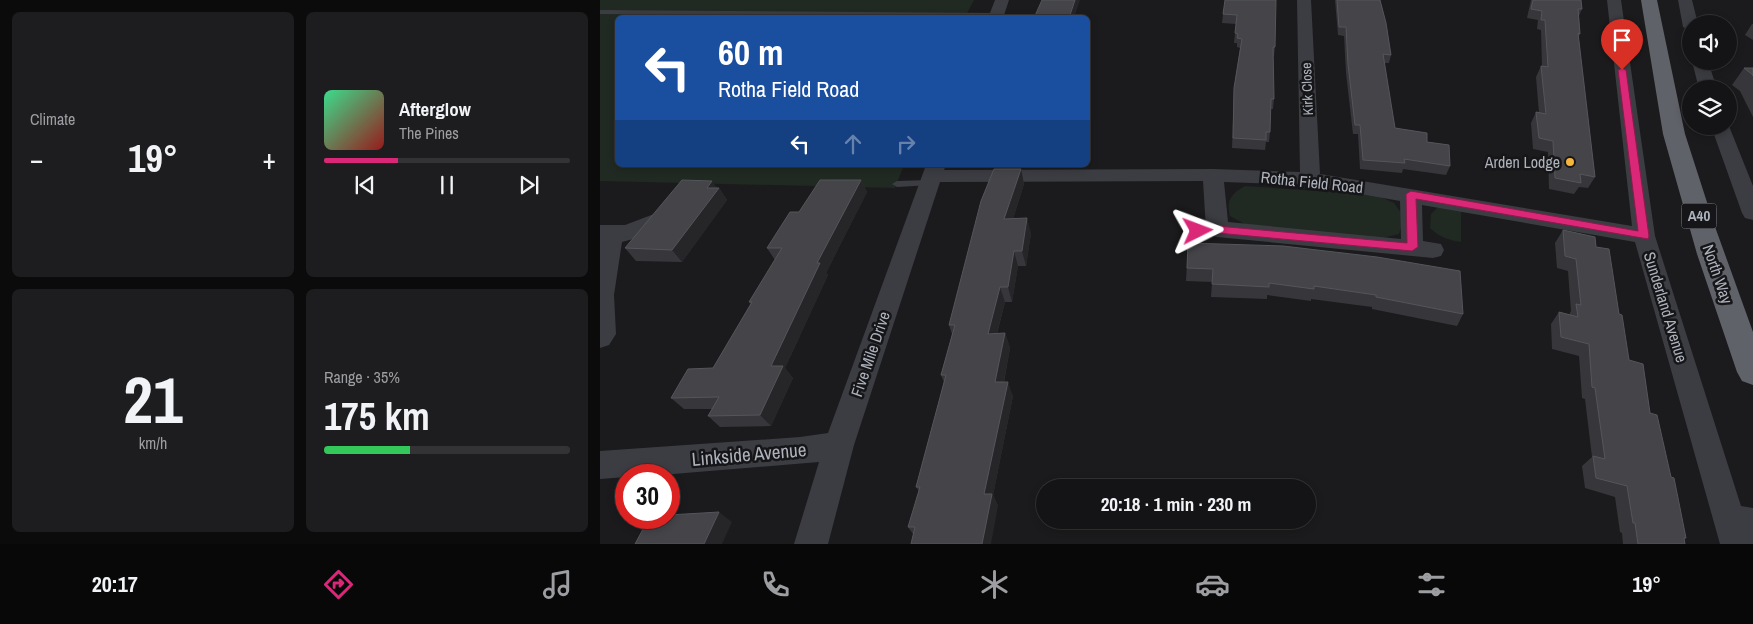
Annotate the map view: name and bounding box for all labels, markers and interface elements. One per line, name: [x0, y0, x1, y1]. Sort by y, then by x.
map controls: [1682, 15, 1737, 135]
button: sound: [1682, 15, 1737, 70]
pin: [1601, 19, 1643, 70]
icon: arrive: [1608, 26, 1636, 54]
text: 60 m: [718, 29, 783, 76]
icon: left: [635, 35, 700, 100]
street label: Kirk Close: [1297, 62, 1317, 116]
text: Rotha Field Road: [718, 74, 859, 104]
button: layers: [1682, 80, 1737, 135]
text: Afterglow: [399, 96, 471, 122]
text: Climate: [30, 108, 75, 130]
text: The Pines: [399, 122, 459, 144]
icon: left: [786, 130, 814, 158]
icon: ahead: [839, 130, 867, 158]
icon: right: [892, 130, 920, 158]
text: 19°: [128, 133, 178, 184]
text: −: [30, 140, 43, 178]
text: +: [263, 140, 276, 178]
place label: Arden Lodge: [1484, 151, 1560, 173]
marker: Arden Lodge: [1564, 156, 1576, 168]
street label: Rotha Field Road: [1260, 166, 1364, 198]
icon: previous: [351, 171, 379, 199]
icon: pause: [433, 171, 461, 199]
icon: next: [515, 171, 543, 199]
position arrow: [1171, 204, 1223, 256]
road number: A40: [1682, 204, 1716, 228]
street label: North Way: [1698, 241, 1739, 307]
street label: Sunderland Avenue: [1639, 249, 1693, 365]
street label: Five Mile Drive: [845, 308, 895, 400]
text: 21: [123, 356, 183, 443]
text: Range · 35%: [324, 366, 400, 388]
text: 175 km: [324, 391, 430, 442]
text: km/h: [139, 432, 167, 454]
street label: Linkside Avenue: [691, 436, 807, 472]
speed limit sign: 30: [615, 464, 680, 529]
text: 20:18 · 1 min · 230 m: [1101, 491, 1251, 517]
icon: directions: [321, 567, 356, 602]
icon: music: [540, 567, 575, 602]
icon: phone: [758, 567, 793, 602]
icon: climate: [977, 567, 1012, 602]
icon: car: [1195, 567, 1230, 602]
icon: filters: [1414, 567, 1449, 602]
text: 20:17: [92, 569, 138, 599]
text: 19°: [1632, 569, 1661, 599]

